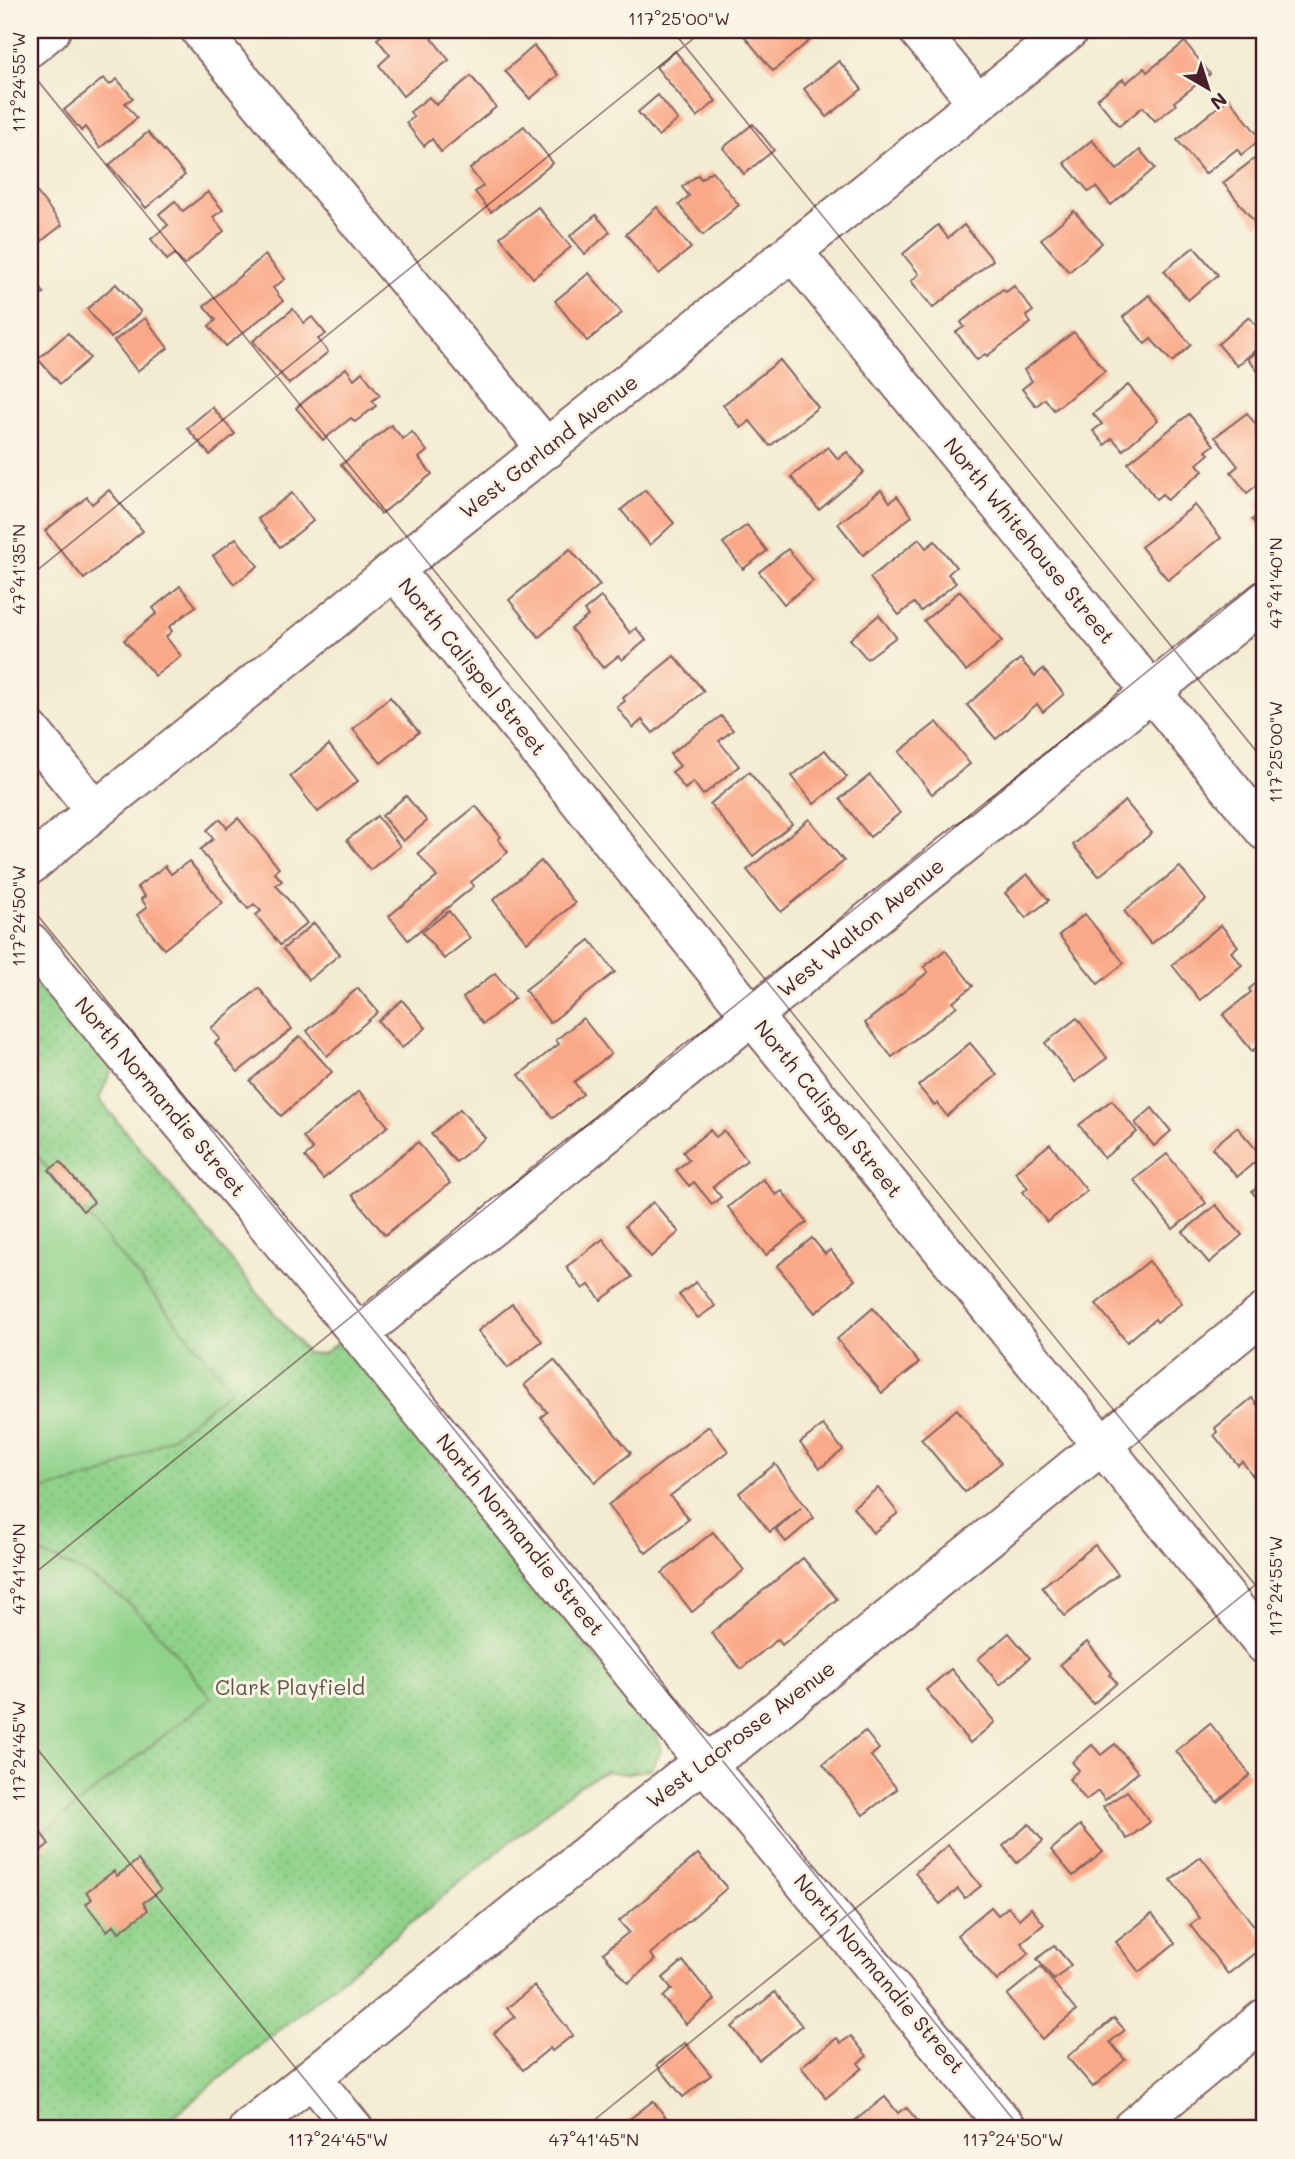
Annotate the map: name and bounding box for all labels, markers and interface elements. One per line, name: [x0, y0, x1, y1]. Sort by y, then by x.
text: 117°25'00"W: [628, 6, 730, 30]
text: 117°24'55"W: [6, 32, 30, 132]
north arrow: [1172, 52, 1242, 122]
text: N: [1206, 87, 1232, 116]
street label: West Garland Avenue: [453, 368, 643, 524]
street label: North Whitehouse Street: [939, 431, 1122, 649]
text: 47°41'35"N: [6, 524, 30, 614]
text: 47°41'40"N: [1263, 537, 1287, 629]
street label: North Calispel Street: [393, 572, 553, 760]
text: 117°25'00"W: [1263, 701, 1287, 803]
street label: West Walton Avenue: [771, 851, 949, 1002]
text: 117°24'50"W: [6, 865, 30, 967]
street label: North Normandie Street: [70, 991, 253, 1201]
street label: North Calispel Street: [749, 1014, 909, 1202]
street label: North Normandie Street: [431, 1427, 611, 1641]
text: 47°41'40"N: [6, 1523, 30, 1615]
text: 117°24'55"W: [1263, 1536, 1287, 1636]
street label: West Lacrosse Avenue: [640, 1654, 840, 1814]
park label: Clark Playfield: [215, 1673, 365, 1700]
text: 117°24'45"W: [6, 1701, 30, 1801]
street label: North Normandie Street: [789, 1868, 972, 2078]
text: 117°24'45"W: [288, 2127, 388, 2151]
text: 47°41'45"N: [549, 2127, 639, 2151]
text: 117°24'50"W: [962, 2127, 1064, 2151]

